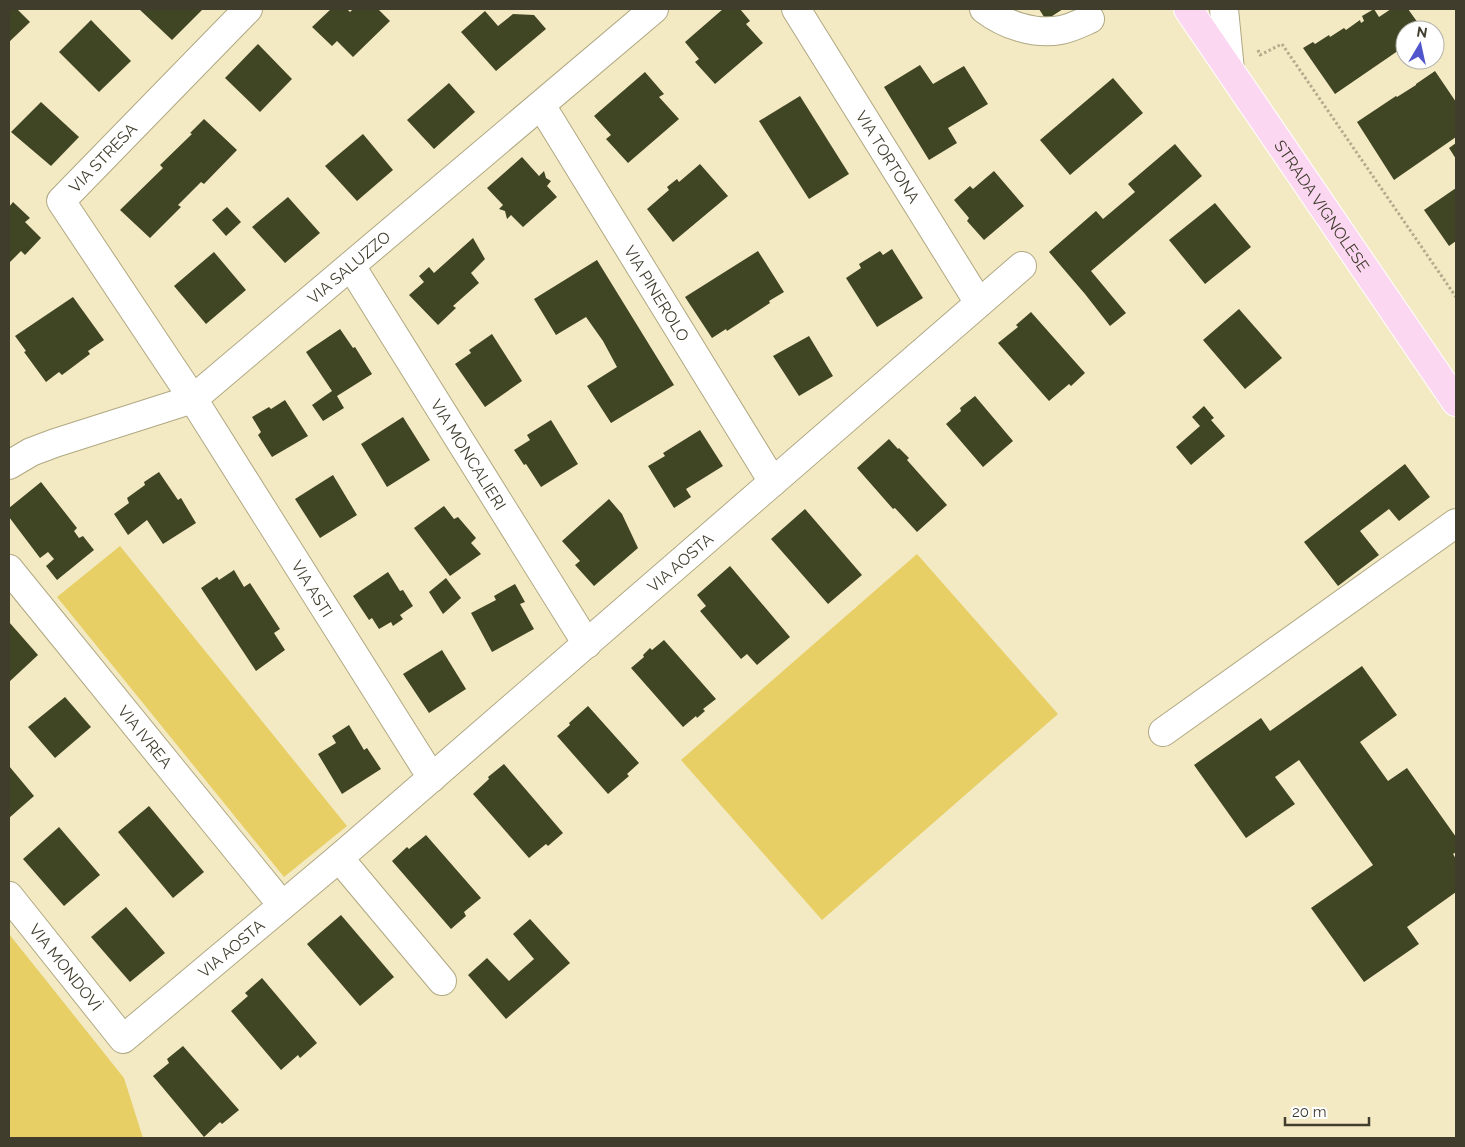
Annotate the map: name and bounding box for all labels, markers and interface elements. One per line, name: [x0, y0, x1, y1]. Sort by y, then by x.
north arrow: [1395, 20, 1445, 70]
text: N: [1416, 23, 1429, 41]
street label: VIA TORTONA: [852, 107, 924, 207]
street label: VIA STRESA: [65, 119, 141, 197]
street label: STRADA VIGNOLESE: [1271, 136, 1374, 275]
street label: VIA SALUZZO: [303, 227, 394, 308]
street label: VIA PINEROLO: [620, 242, 693, 344]
street label: VIA MONCALIERI: [427, 395, 510, 513]
street label: VIA AOSTA: [643, 529, 717, 596]
street label: VIA ASTI: [288, 557, 337, 620]
street label: VIA IVREA: [114, 701, 176, 772]
street label: VIA AOSTA: [194, 915, 268, 981]
street label: VIA MONDOVÌ: [25, 920, 107, 1014]
scale bar: [1285, 1094, 1369, 1126]
text: 20 m: [1292, 1103, 1327, 1121]

